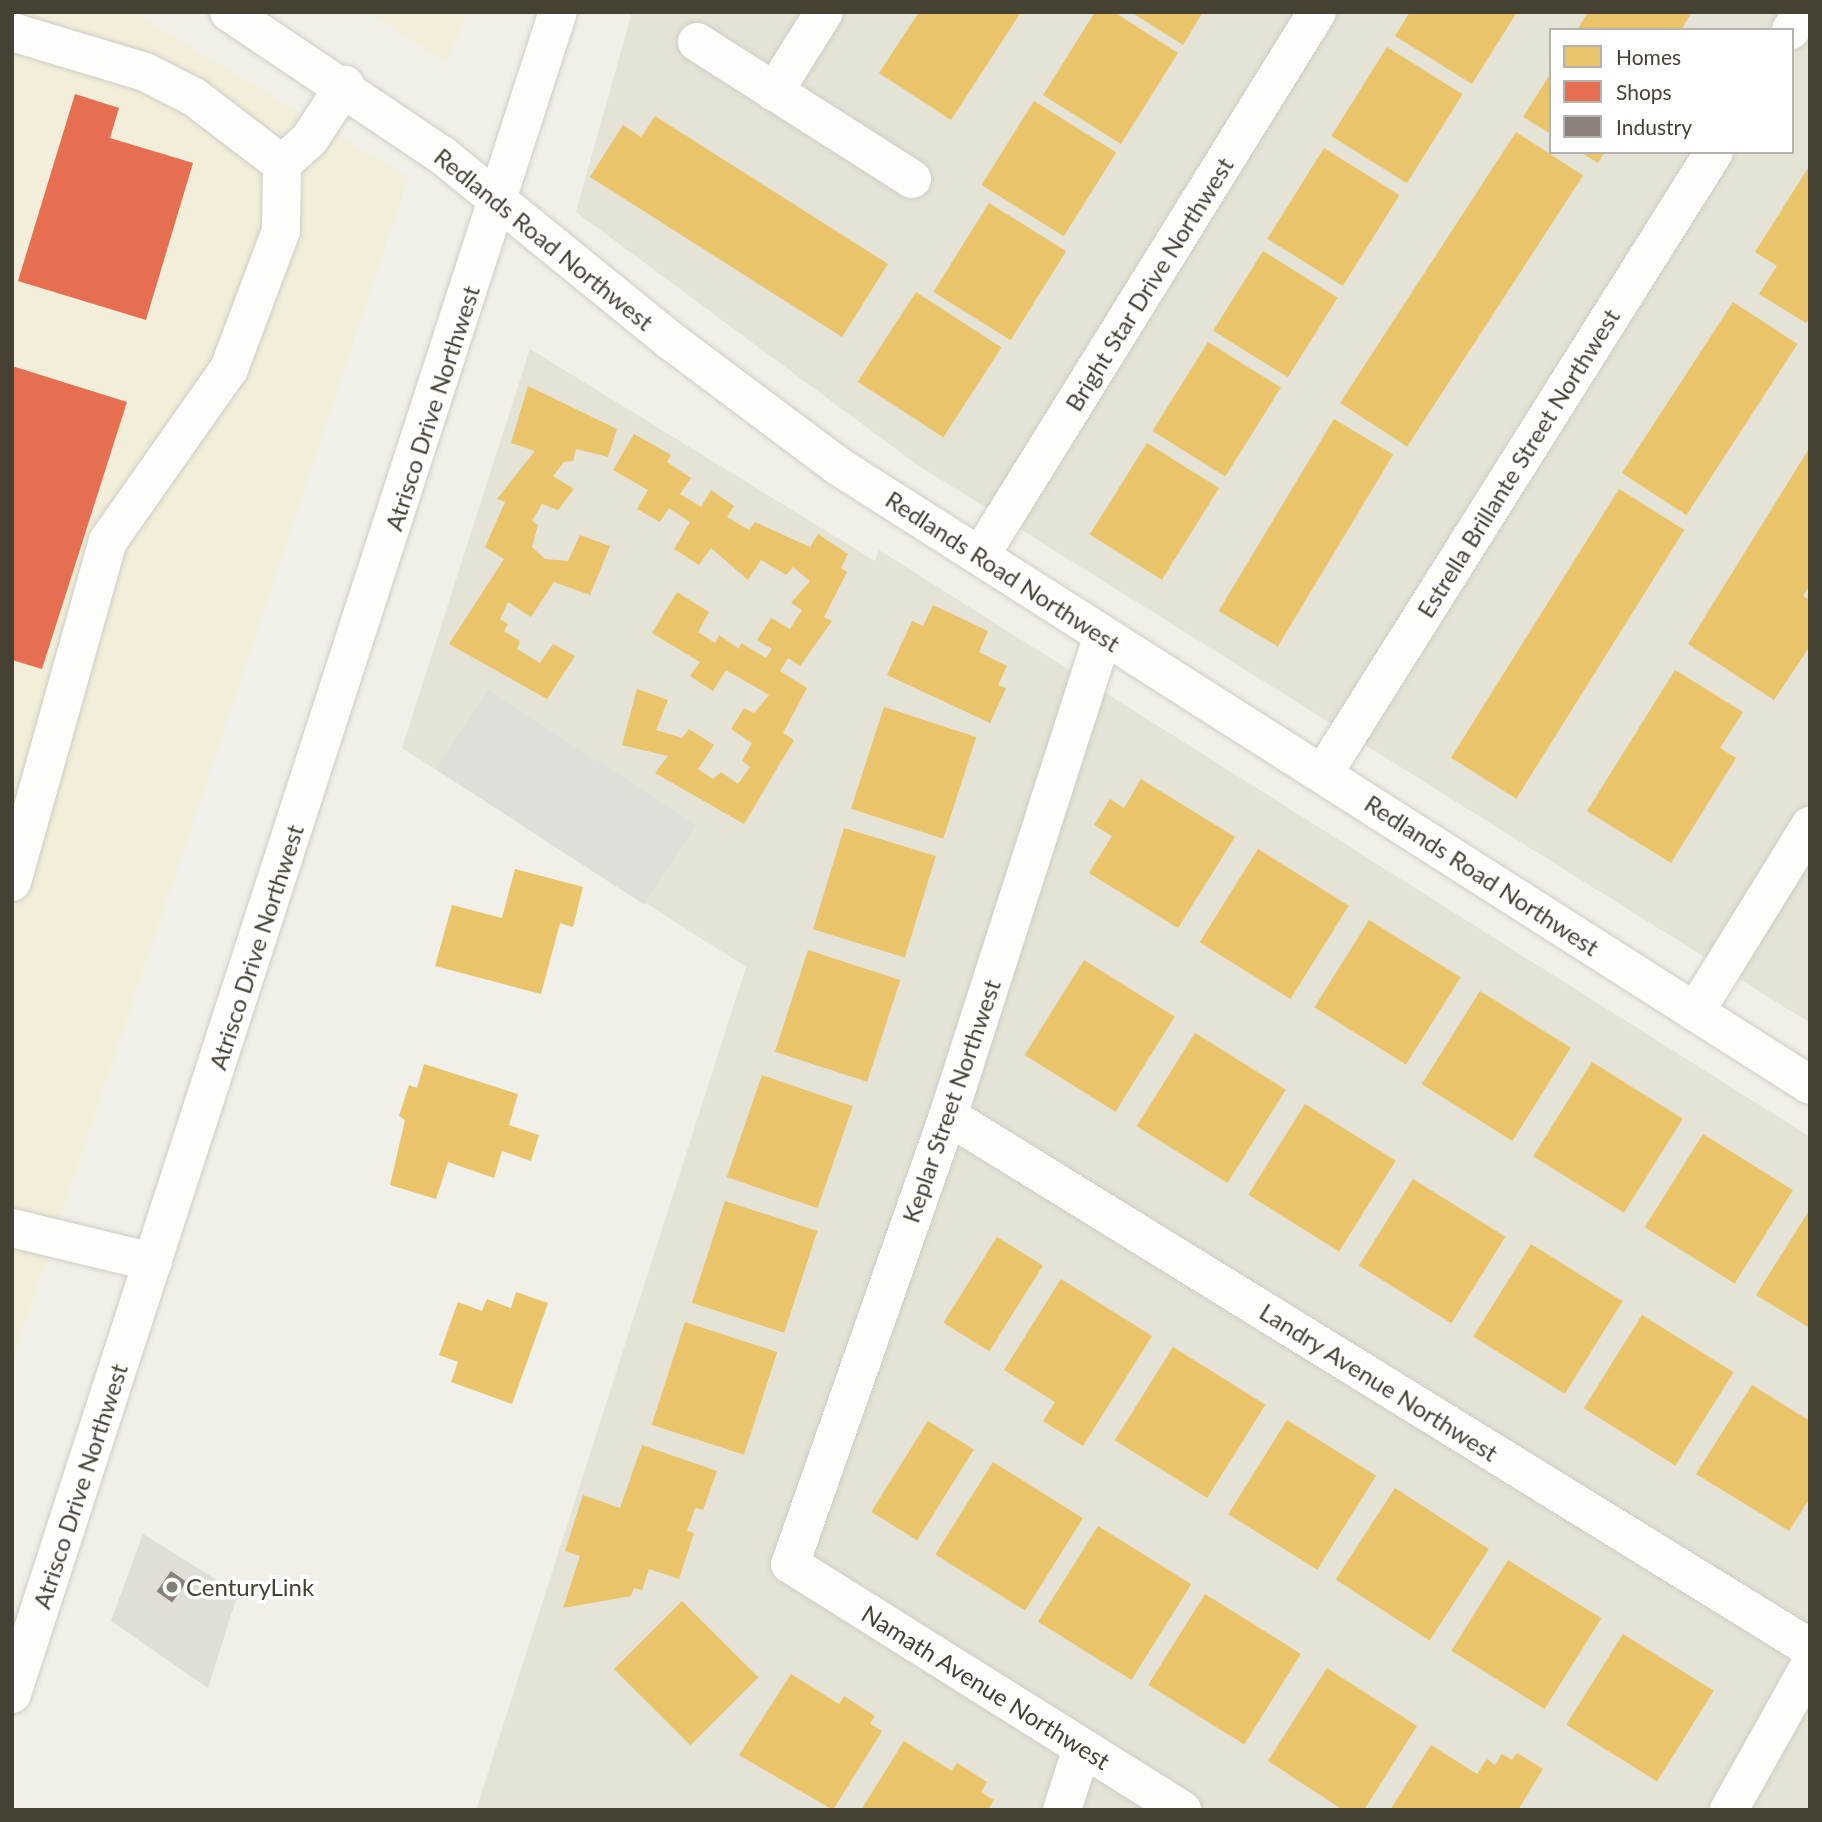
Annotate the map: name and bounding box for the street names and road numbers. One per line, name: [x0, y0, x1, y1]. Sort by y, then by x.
street label: Redlands Road Northwest: [429, 142, 659, 336]
street label: Bright Star Drive Northwest: [1059, 152, 1239, 416]
street label: Atrisco Drive Northwest: [379, 282, 485, 534]
street label: Estrella Brillante Street Northwest: [1411, 303, 1625, 623]
street label: Redlands Road Northwest: [881, 485, 1125, 657]
street label: Redlands Road Northwest: [1360, 789, 1604, 961]
street label: Atrisco Drive Northwest: [203, 821, 309, 1073]
street label: Keplar Street Northwest: [896, 976, 1006, 1226]
street label: Landry Avenue Northwest: [1254, 1297, 1504, 1467]
street label: Atrisco Drive Northwest: [27, 1360, 133, 1612]
street label: Namath Avenue Northwest: [856, 1599, 1116, 1775]

